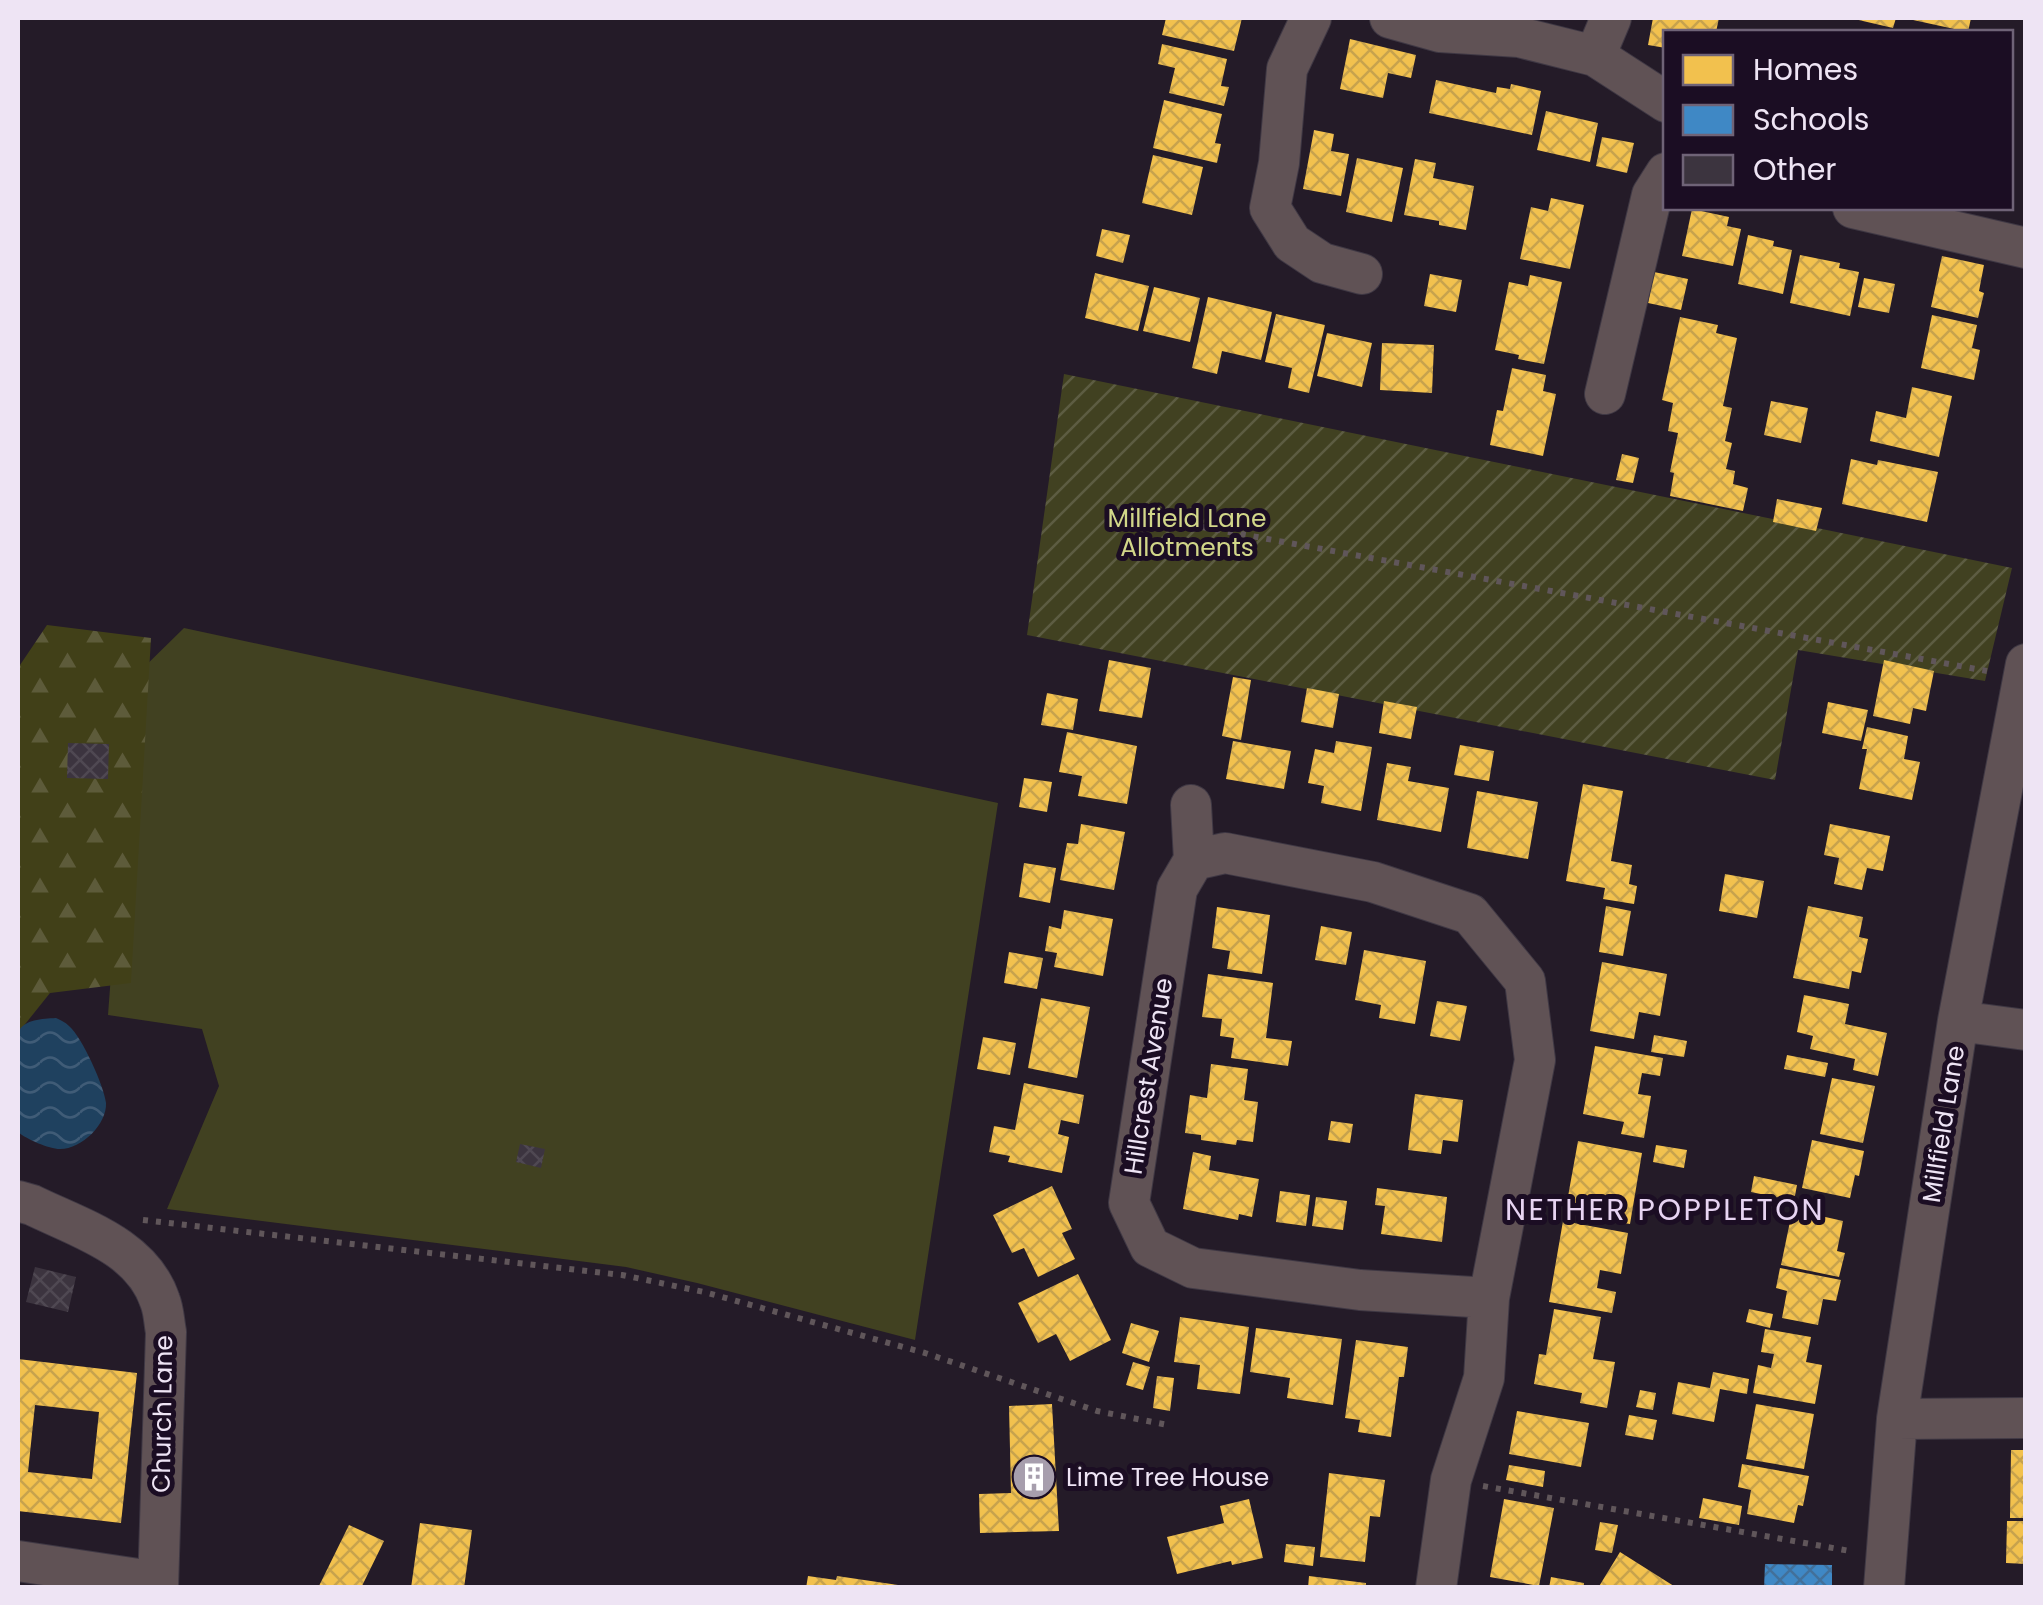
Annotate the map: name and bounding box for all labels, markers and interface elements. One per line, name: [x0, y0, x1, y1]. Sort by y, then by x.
legend: [1663, 30, 2013, 210]
text: Homes: [1753, 48, 1858, 91]
text: Schools: [1753, 98, 1869, 141]
text: Other: [1753, 148, 1837, 191]
park label: Millfield Lane Allotments: [1108, 501, 1266, 565]
street label: Hillcrest Avenue: [1116, 975, 1181, 1177]
street label: Millfield Lane: [1914, 1043, 1973, 1205]
district label: NETHER POPPLETON: [1505, 1188, 1825, 1231]
street label: Church Lane: [144, 1335, 181, 1493]
building icon: Lime Tree House: [1011, 1454, 1057, 1500]
place label: Lime Tree House: [1066, 1460, 1269, 1495]

